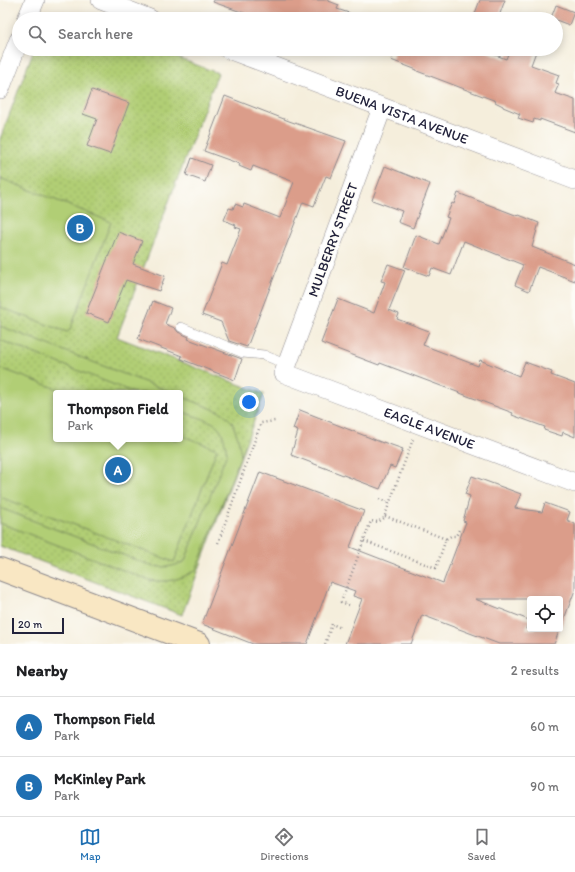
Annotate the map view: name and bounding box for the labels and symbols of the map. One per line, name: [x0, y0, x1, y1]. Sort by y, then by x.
street label: BUENA VISTA AVENUE: [333, 82, 471, 148]
street label: MULBERRY STREET: [304, 180, 362, 299]
pin: B: [67, 213, 93, 243]
your location: [239, 392, 259, 412]
street label: EAGLE AVENUE: [382, 403, 478, 453]
pin: A: [105, 455, 131, 485]
scale bar: [12, 616, 64, 635]

